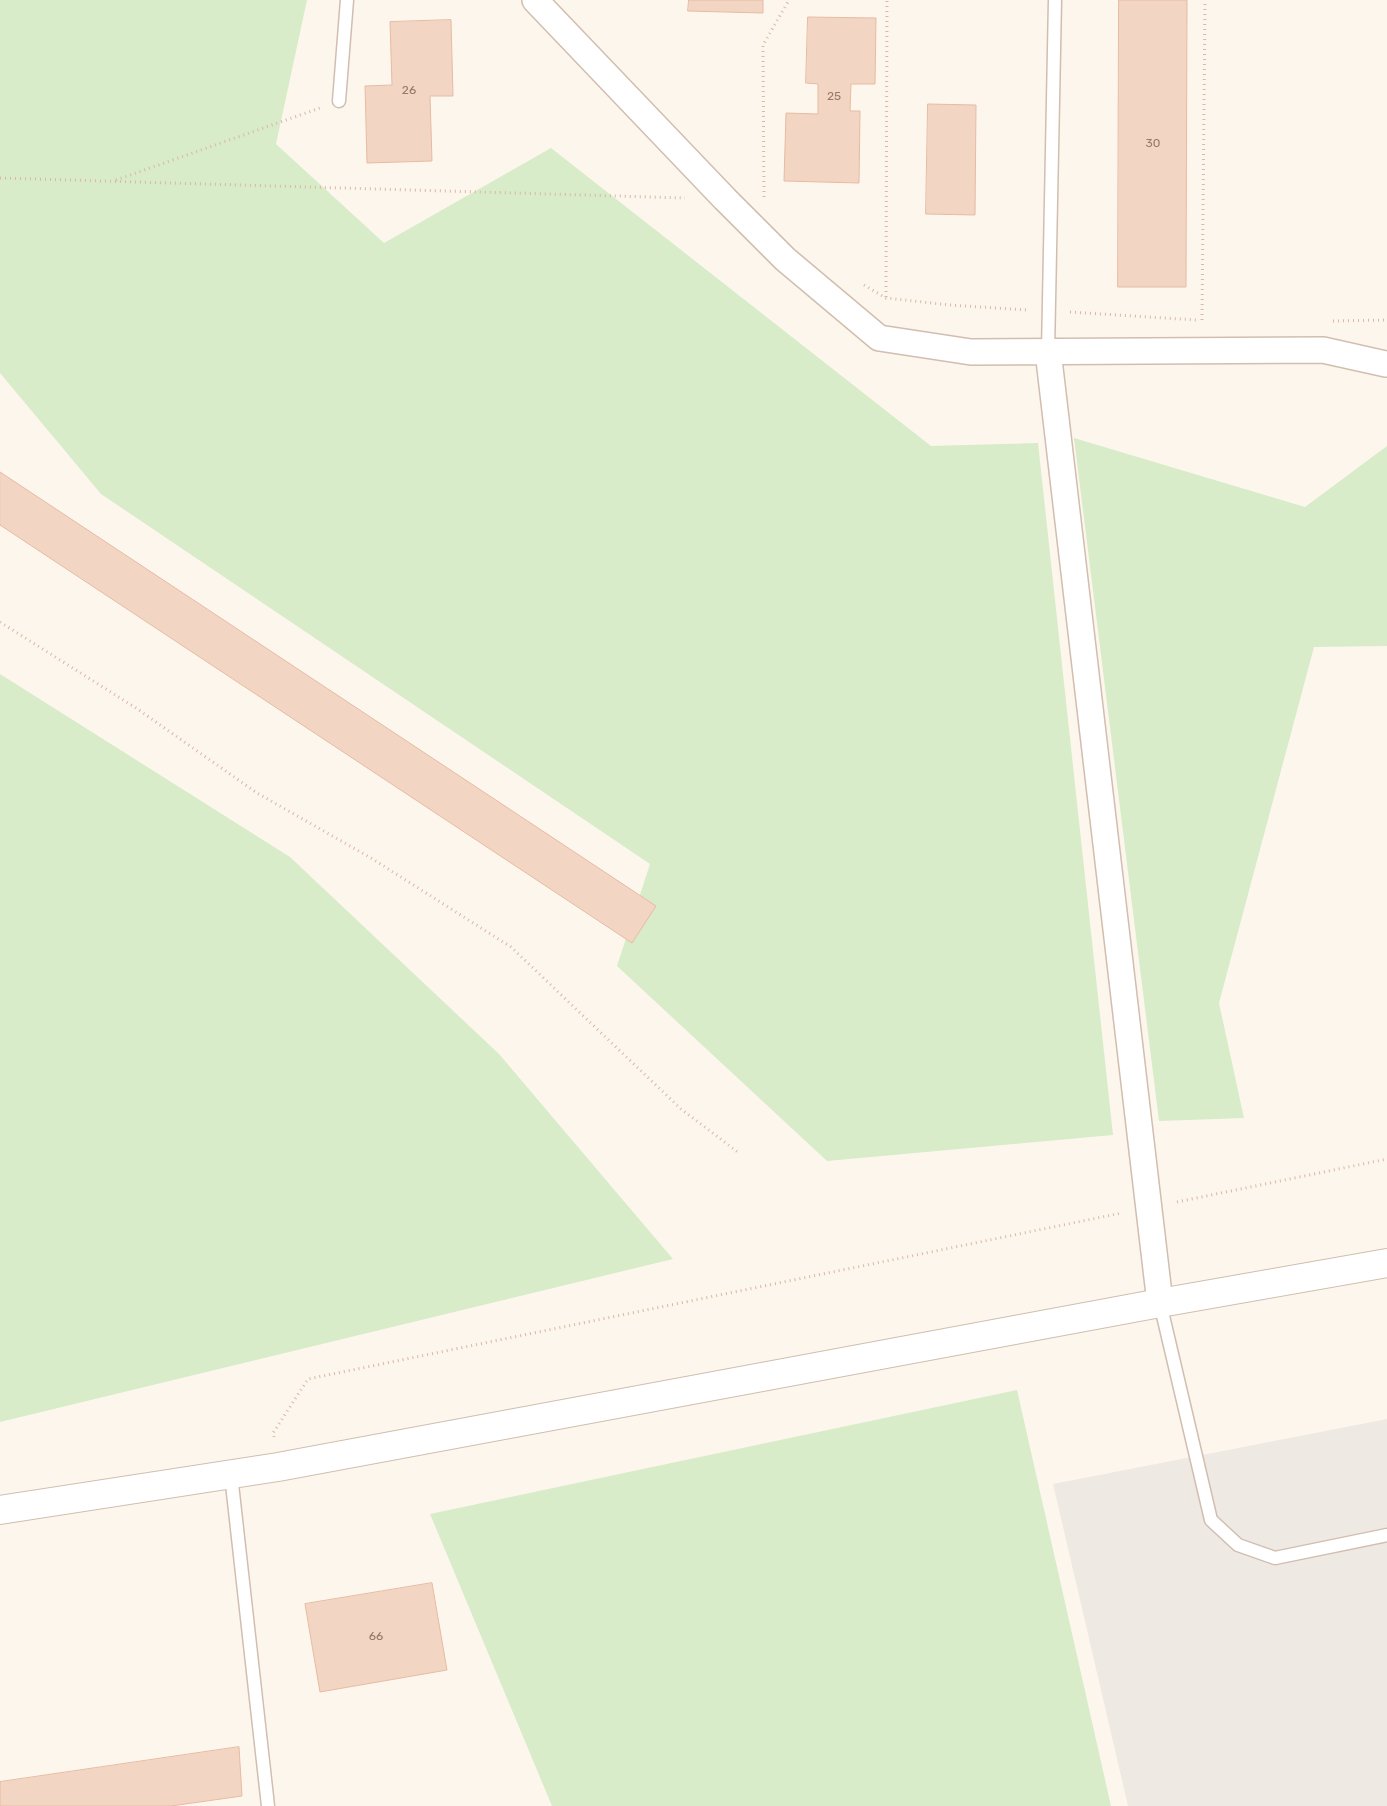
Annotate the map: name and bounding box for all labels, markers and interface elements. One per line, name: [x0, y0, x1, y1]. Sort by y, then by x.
house number: 26: [402, 84, 416, 98]
house number: 25: [827, 90, 841, 104]
house number: 30: [1146, 137, 1160, 151]
house number: 66: [369, 1630, 383, 1644]

